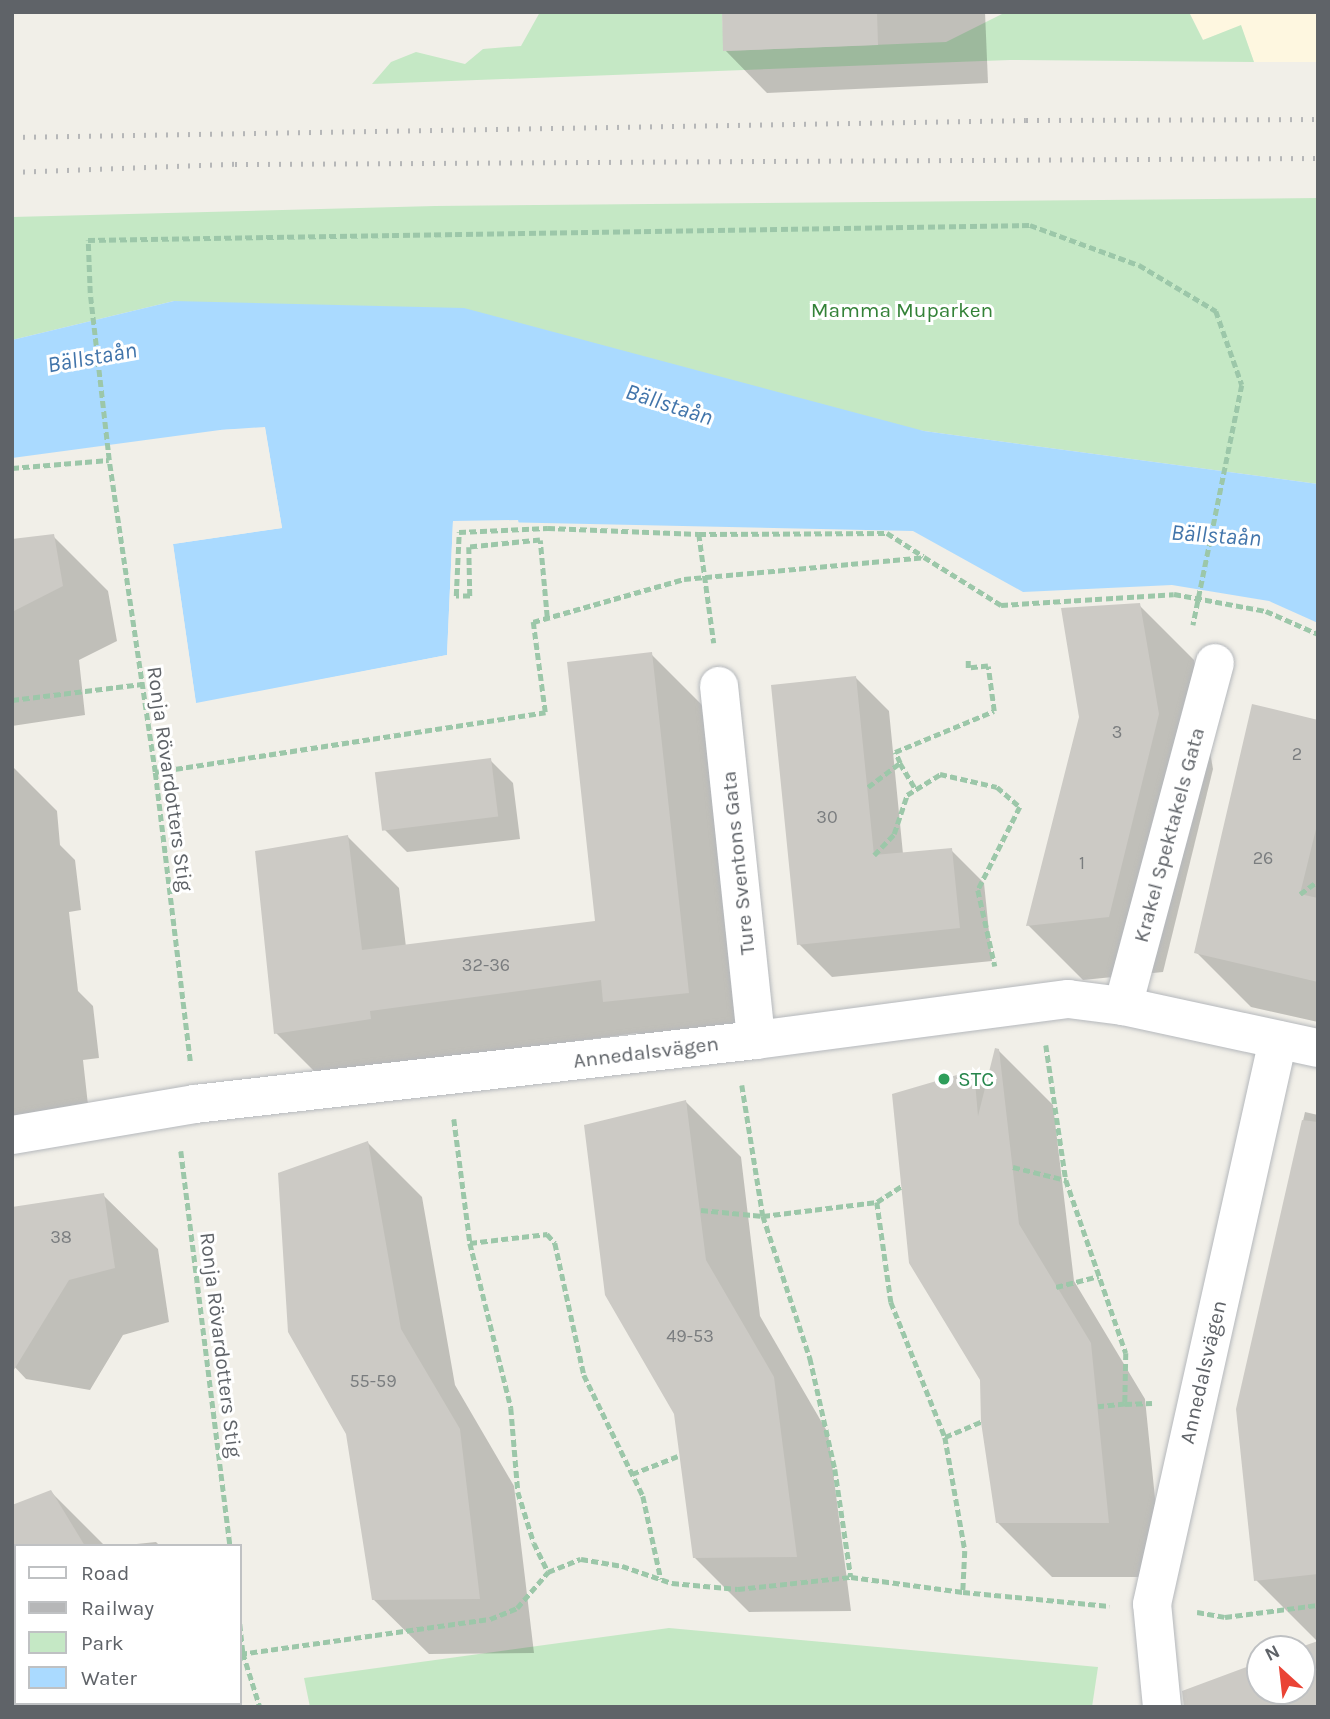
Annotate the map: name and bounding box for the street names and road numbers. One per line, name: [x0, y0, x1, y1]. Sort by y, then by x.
street label: Ronja Rövardotters Stig: [142, 665, 198, 893]
street label: Krakel Spektakels Gata: [1128, 725, 1210, 945]
street label: Ture Sventons Gata: [716, 770, 760, 956]
street label: Annedalsvägen: [572, 1031, 720, 1073]
street label: Ronja Rövardotters Stig: [195, 1231, 247, 1459]
street label: Annedalsvägen: [1174, 1298, 1232, 1446]

